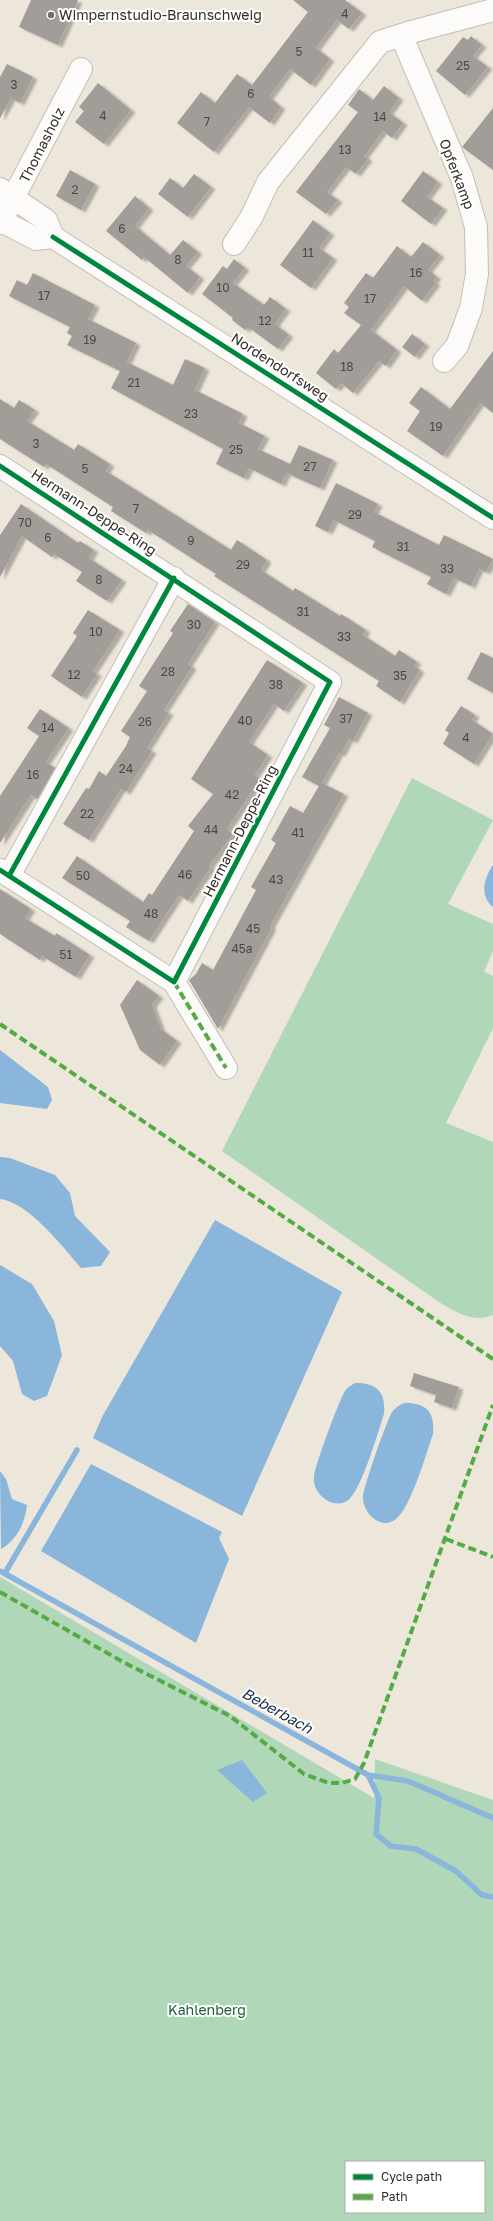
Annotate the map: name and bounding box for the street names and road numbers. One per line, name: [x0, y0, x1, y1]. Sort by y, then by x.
street label: Thomasholz: [15, 104, 68, 185]
street label: Opferkamp: [436, 136, 479, 211]
street label: Nordendorfsweg: [228, 329, 332, 404]
street label: Hermann-Deppe-Ring: [28, 465, 160, 559]
street label: Hermann-Deppe-Ring: [199, 762, 280, 900]

